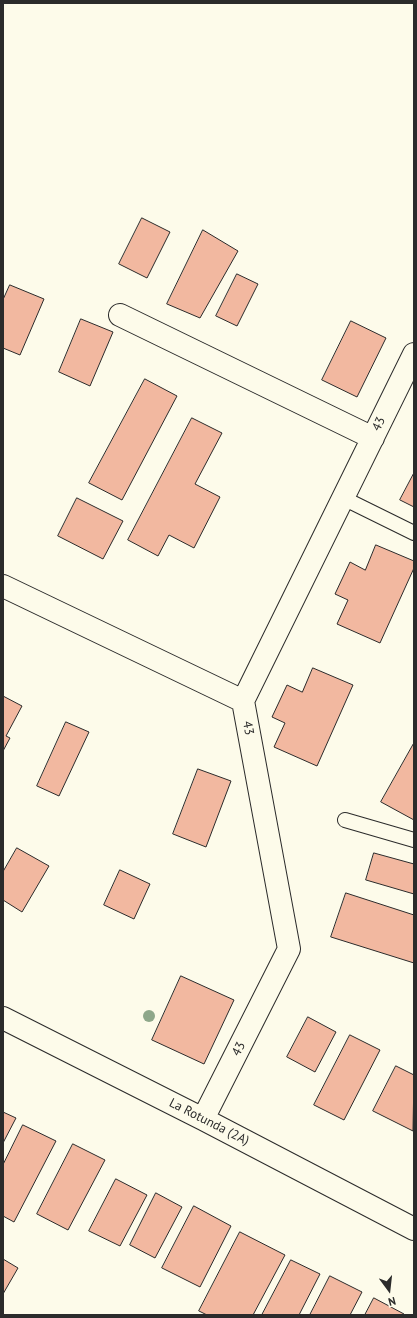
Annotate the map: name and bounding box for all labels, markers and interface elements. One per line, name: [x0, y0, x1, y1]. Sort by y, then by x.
street label: 43: [369, 414, 389, 434]
street label: 43: [239, 720, 257, 736]
street label: 43: [229, 1039, 249, 1059]
street label: La Rotunda (2A): [166, 1095, 252, 1149]
north arrow: [369, 1270, 409, 1310]
text: N: [387, 1294, 397, 1309]

